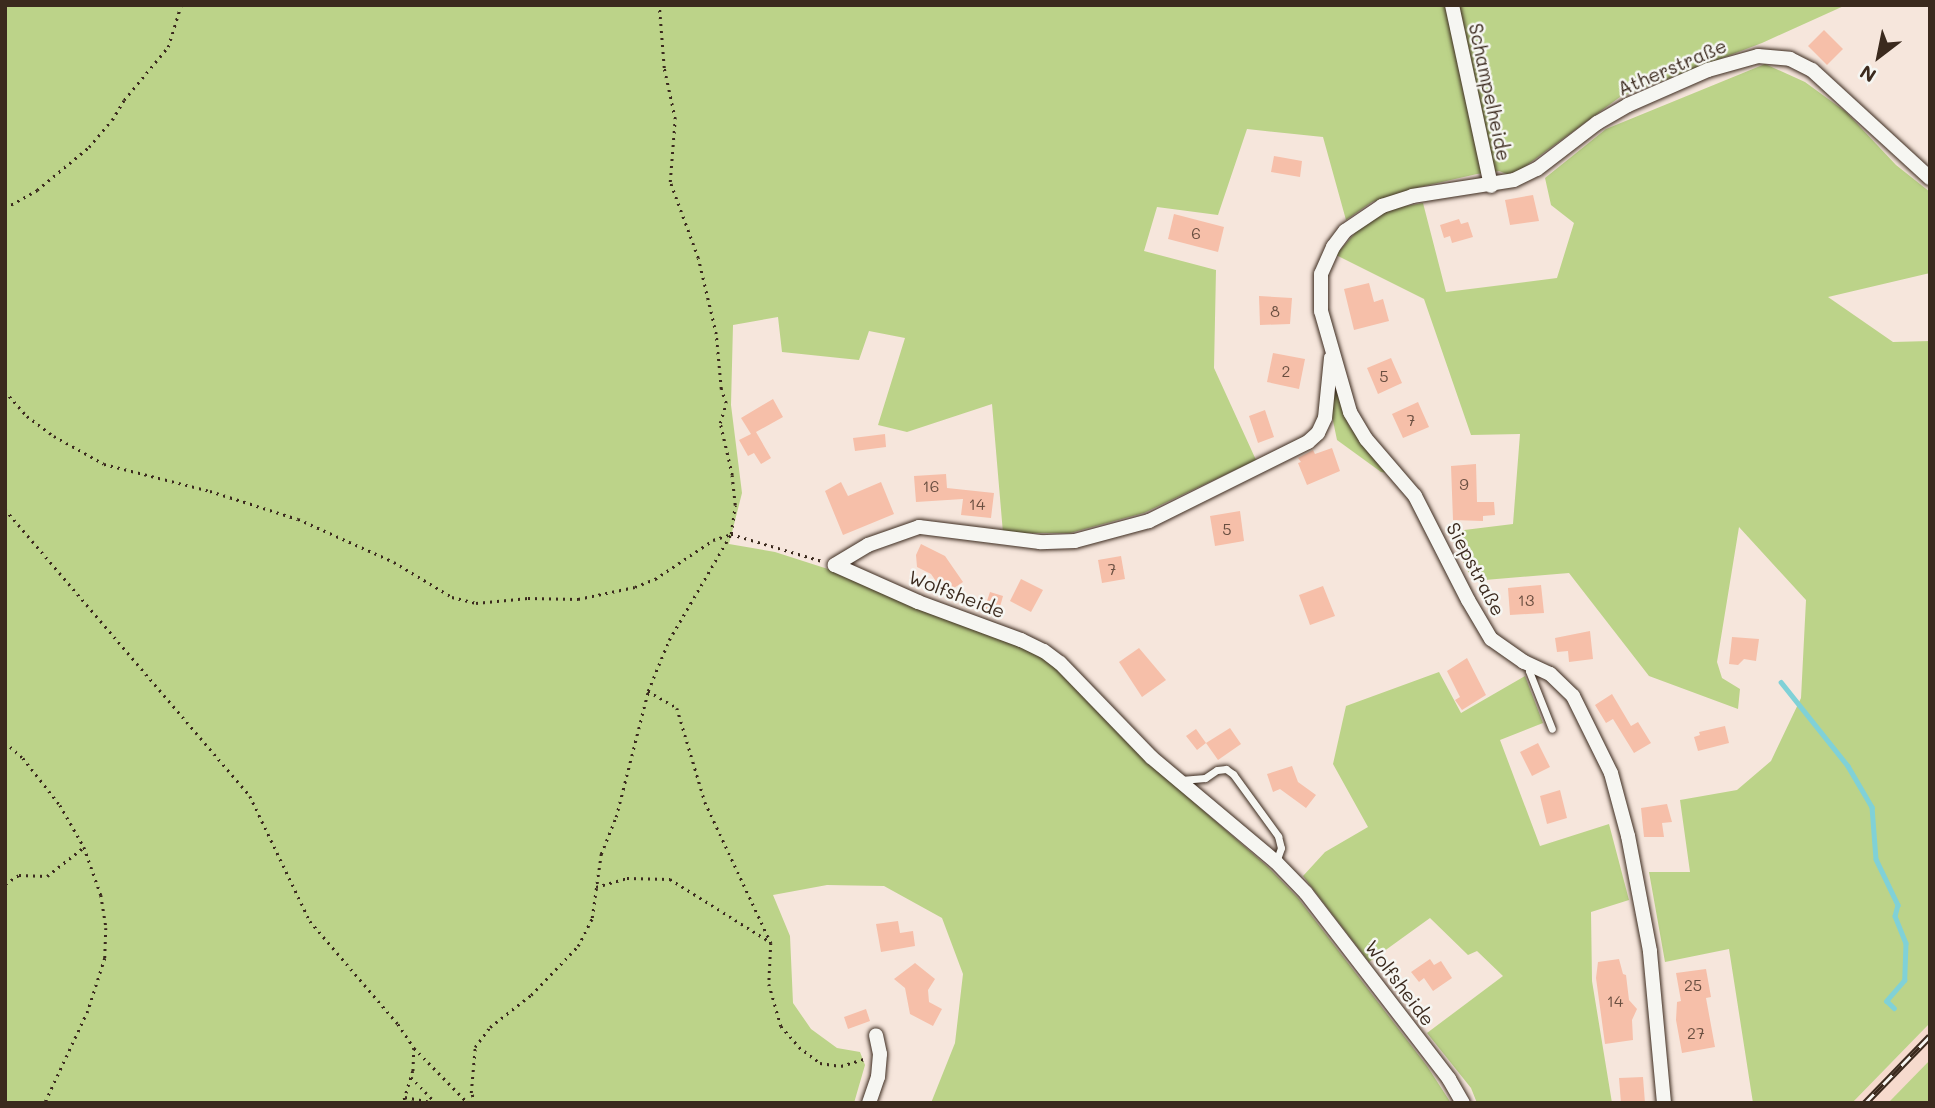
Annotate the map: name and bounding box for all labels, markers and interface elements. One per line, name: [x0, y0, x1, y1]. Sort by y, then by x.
street label: Schampelheide: [1464, 21, 1516, 163]
north arrow: [1844, 21, 1914, 91]
street label: Atherstraße: [1614, 34, 1730, 100]
text: N: [1855, 60, 1880, 89]
house number: 6: [1191, 223, 1201, 243]
house number: 8: [1270, 301, 1280, 321]
house number: 2: [1282, 361, 1290, 381]
house number: 5: [1379, 366, 1389, 386]
house number: 7: [1407, 410, 1415, 430]
house number: 9: [1459, 474, 1469, 494]
house number: 16: [923, 476, 939, 496]
house number: 14: [969, 494, 985, 514]
street label: Siepstraße: [1442, 518, 1510, 620]
house number: 5: [1222, 519, 1232, 539]
house number: 7: [1108, 559, 1116, 579]
street label: Wolfsheide: [906, 565, 1008, 623]
house number: 13: [1518, 590, 1534, 610]
street label: Wolfsheide: [1360, 936, 1440, 1030]
house number: 25: [1684, 975, 1702, 995]
house number: 14: [1607, 991, 1623, 1011]
house number: 27: [1687, 1023, 1705, 1043]

